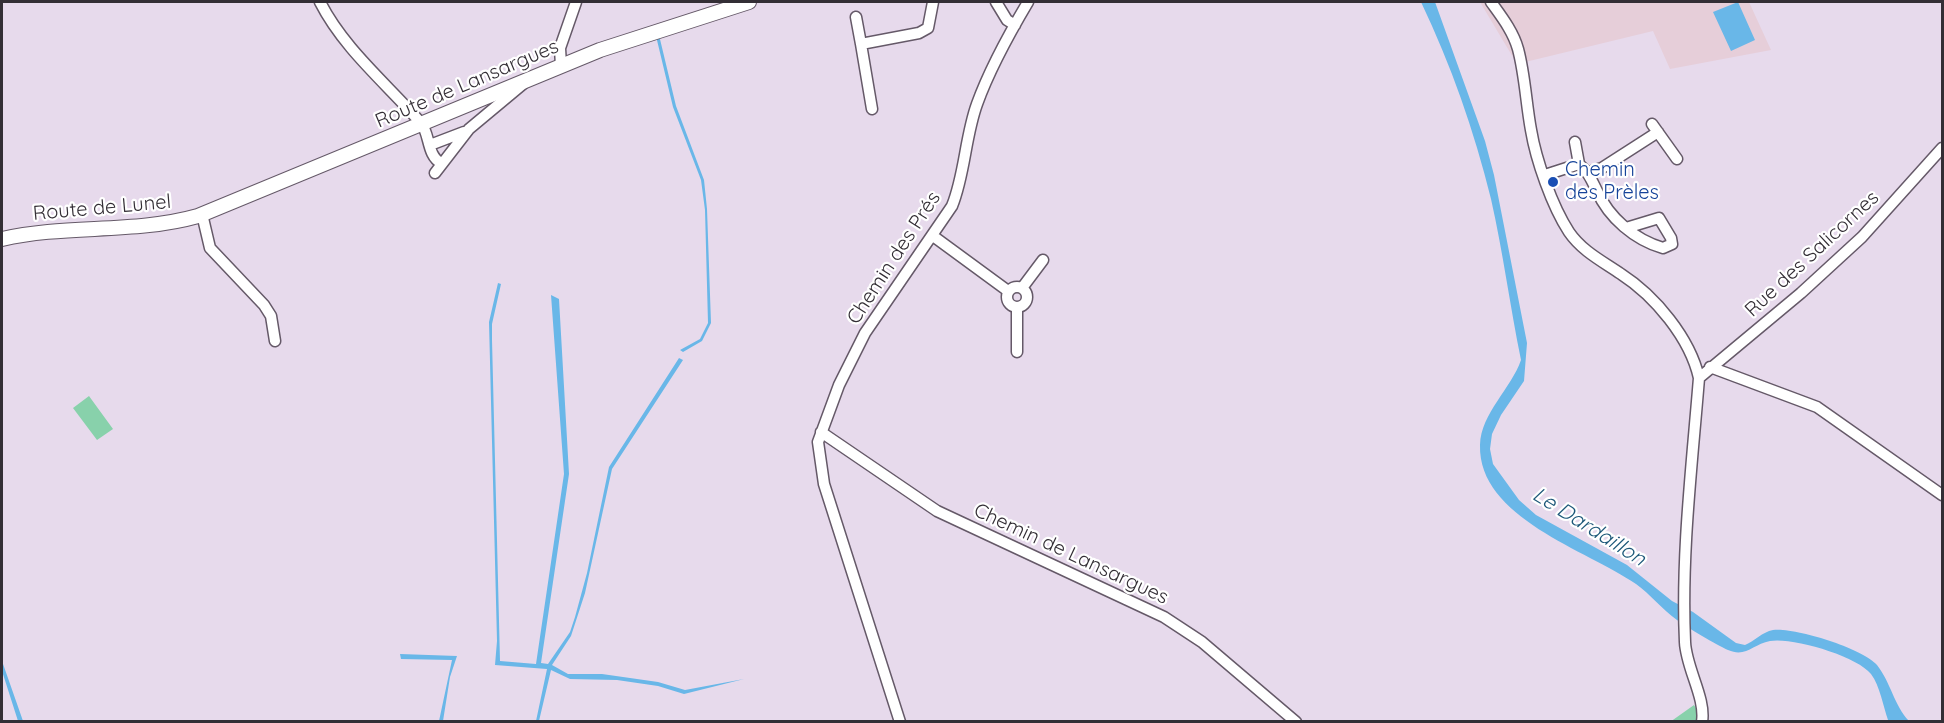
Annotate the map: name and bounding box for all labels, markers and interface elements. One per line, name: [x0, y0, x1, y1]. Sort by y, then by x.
street label: Route de Lansargues: [372, 34, 562, 134]
place label: Chemin des Prèles: [1565, 158, 1659, 205]
marker: Chemin des Prèles: [1546, 175, 1560, 189]
street label: Rue des Salicornes: [1740, 186, 1884, 322]
street label: Chemin des Prés: [842, 187, 946, 329]
street label: Route de Lunel: [32, 190, 172, 226]
water label: Le Dardaillon: [1528, 482, 1650, 572]
street label: Chemin de Lansargues: [970, 498, 1172, 610]

